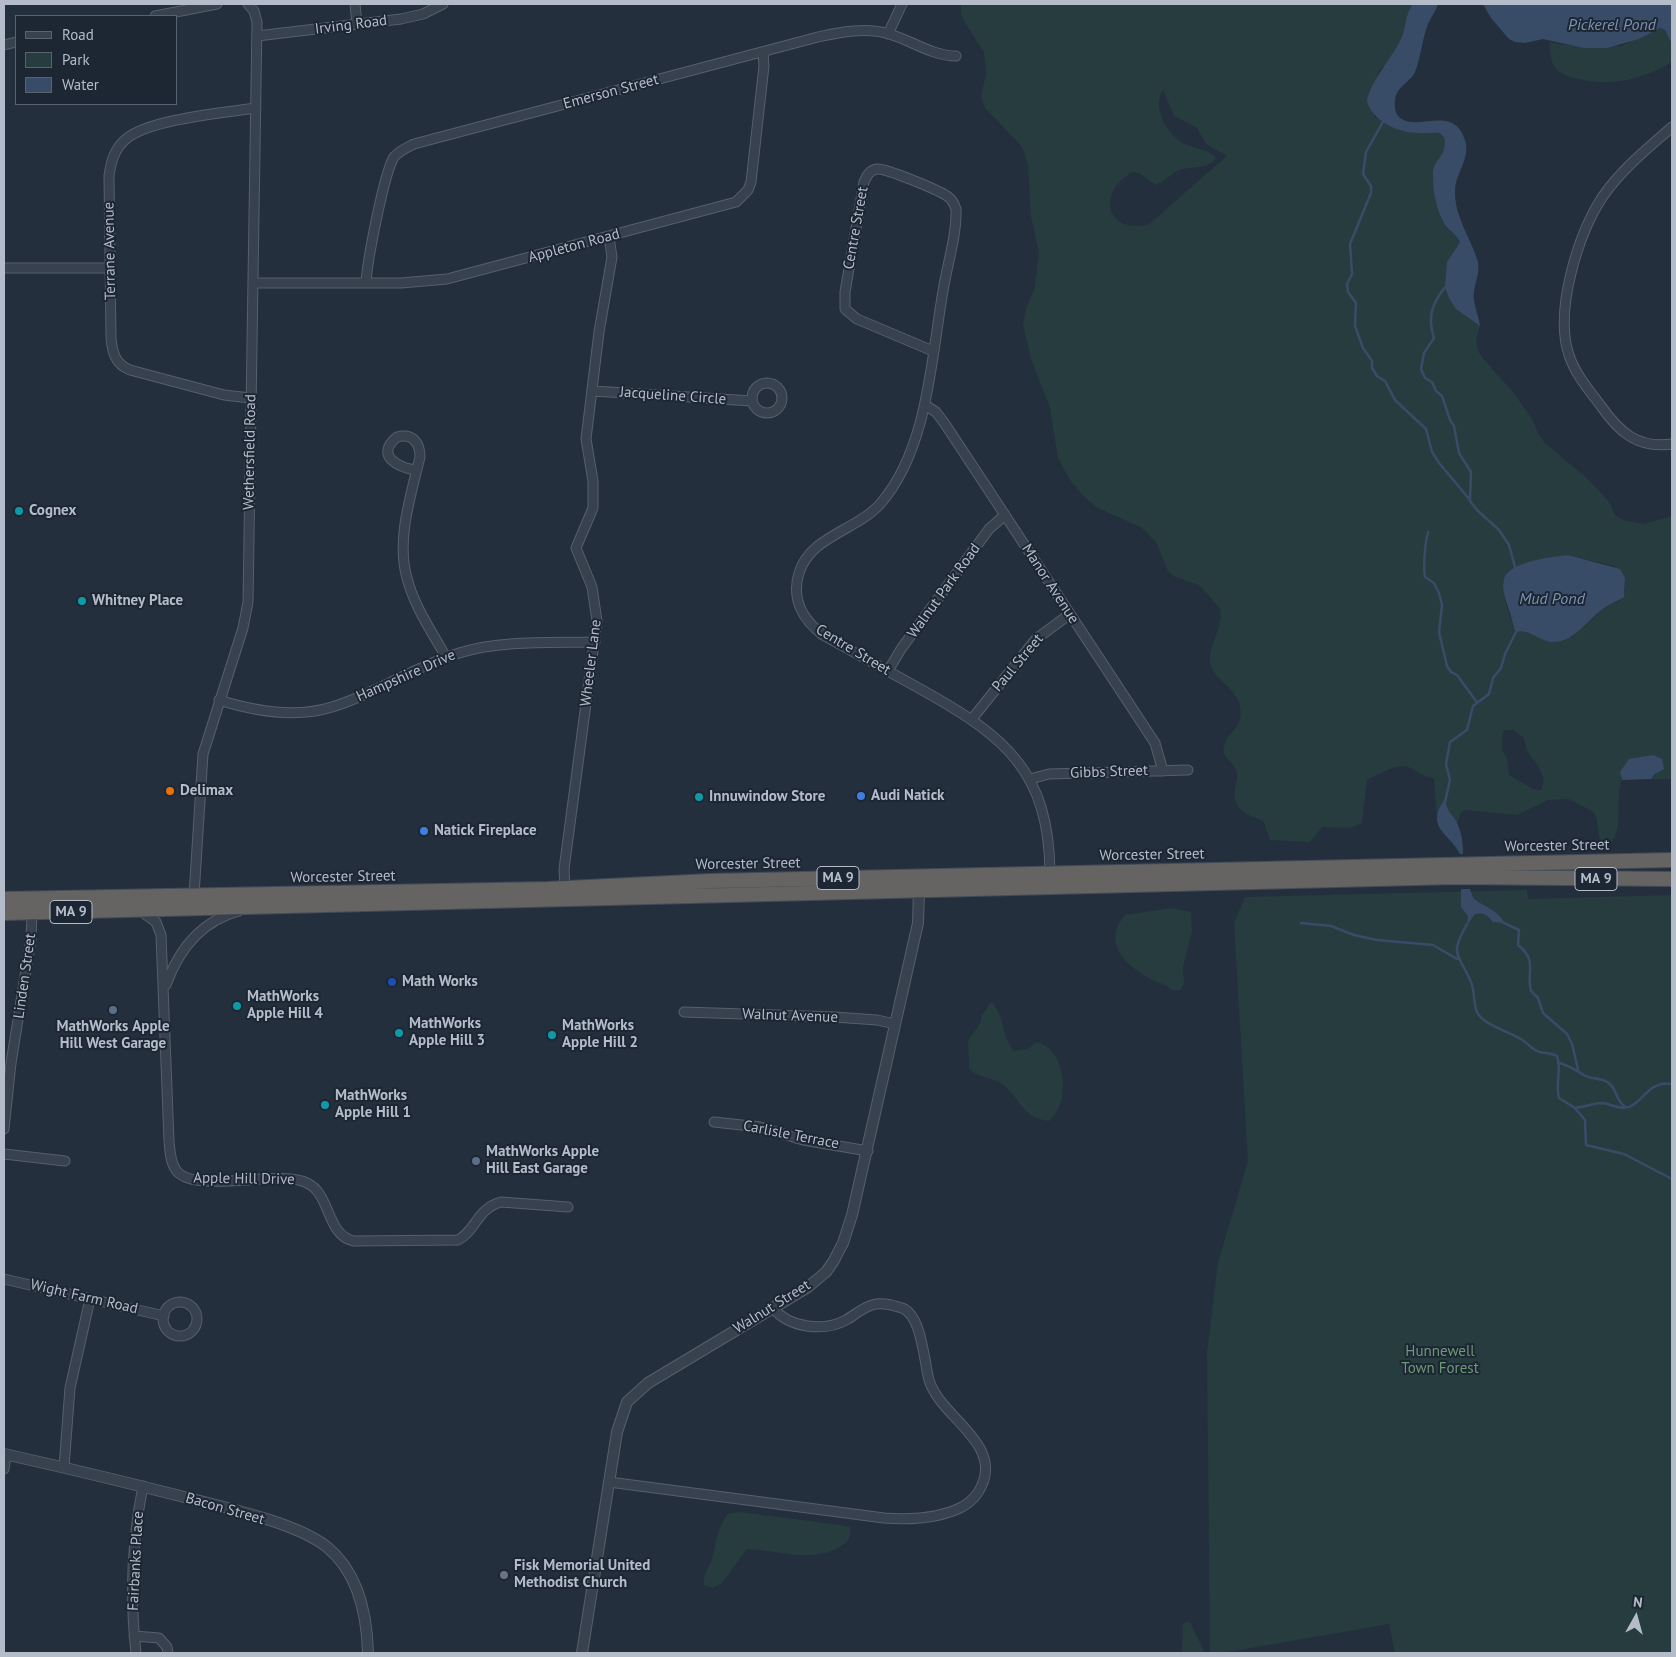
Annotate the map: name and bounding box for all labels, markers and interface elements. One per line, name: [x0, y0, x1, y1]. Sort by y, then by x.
street label: Irving Road: [314, 12, 388, 38]
legend: [15, 15, 178, 105]
water label: Pickerel Pond: [1568, 15, 1656, 35]
text: Road: [62, 25, 94, 44]
text: Park: [62, 50, 90, 69]
street label: Emerson Street: [561, 71, 661, 113]
text: Water: [62, 75, 99, 94]
street label: Centre Street: [840, 185, 872, 271]
street label: Terrane Avenue: [100, 202, 120, 300]
street label: Appleton Road: [526, 225, 622, 267]
street label: Jacqueline Circle: [619, 383, 727, 409]
street label: Wethersfield Road: [240, 394, 260, 510]
place label: Cognex: [29, 502, 76, 520]
marker: Cognex: [13, 505, 25, 517]
street label: Walnut Park Road: [904, 540, 984, 642]
street label: Manor Avenue: [1018, 541, 1082, 627]
water label: Mud Pond: [1519, 589, 1585, 609]
place label: Whitney Place: [92, 592, 183, 610]
marker: Whitney Place: [76, 595, 88, 607]
street label: Wheeler Lane: [577, 618, 605, 708]
street label: Centre Street: [812, 621, 894, 679]
street label: Paul Street: [989, 630, 1047, 696]
street label: Hampshire Drive: [354, 646, 458, 706]
street label: Gibbs Street: [1070, 762, 1148, 782]
place label: Delimax: [180, 782, 233, 800]
marker: Delimax: [164, 785, 176, 797]
place label: Audi Natick: [871, 787, 944, 805]
place label: Innuwindow Store: [709, 788, 825, 806]
marker: Audi Natick: [855, 790, 867, 802]
marker: Innuwindow Store: [693, 791, 705, 803]
place label: Natick Fireplace: [434, 822, 537, 840]
marker: Natick Fireplace: [418, 825, 430, 837]
street label: Worcester Street: [1504, 836, 1610, 856]
street label: Worcester Street: [1099, 845, 1205, 865]
street label: Worcester Street: [695, 854, 801, 874]
road number: MA 9: [817, 866, 859, 890]
street label: Worcester Street: [290, 867, 396, 887]
road number: MA 9: [1575, 868, 1617, 891]
road number: MA 9: [50, 900, 92, 924]
street label: Linden Street: [10, 932, 40, 1020]
place label: Math Works: [402, 973, 478, 991]
marker: Math Works: [386, 976, 398, 988]
place label: MathWorks Apple Hill 4: [247, 988, 323, 1023]
marker: MathWorks Apple Hill 4: [231, 1000, 243, 1012]
marker: MathWorks Apple Hill West Garage: [107, 1004, 119, 1016]
street label: Walnut Avenue: [742, 1005, 838, 1027]
place label: MathWorks Apple Hill 3: [409, 1015, 485, 1050]
place label: MathWorks Apple Hill 2: [562, 1017, 638, 1052]
place label: MathWorks Apple Hill West Garage: [56, 1018, 170, 1053]
marker: MathWorks Apple Hill 3: [393, 1027, 405, 1039]
marker: MathWorks Apple Hill 2: [546, 1029, 558, 1041]
place label: MathWorks Apple Hill 1: [335, 1087, 411, 1122]
marker: MathWorks Apple Hill 1: [319, 1099, 331, 1111]
street label: Carlisle Terrace: [742, 1117, 840, 1153]
place label: MathWorks Apple Hill East Garage: [486, 1143, 599, 1178]
marker: MathWorks Apple Hill East Garage: [470, 1155, 482, 1167]
street label: Apple Hill Drive: [193, 1169, 295, 1189]
street label: Wight Farm Road: [28, 1276, 140, 1318]
street label: Walnut Street: [730, 1276, 814, 1338]
park label: Hunnewell Town Forest: [1401, 1343, 1479, 1378]
street label: Bacon Street: [184, 1489, 266, 1529]
street label: Fairbanks Place: [124, 1511, 148, 1611]
place label: Fisk Memorial United Methodist Church: [514, 1557, 650, 1592]
marker: Fisk Memorial United Methodist Church: [498, 1569, 510, 1581]
north arrow: [1611, 1592, 1661, 1642]
text: N: [1632, 1593, 1643, 1612]

